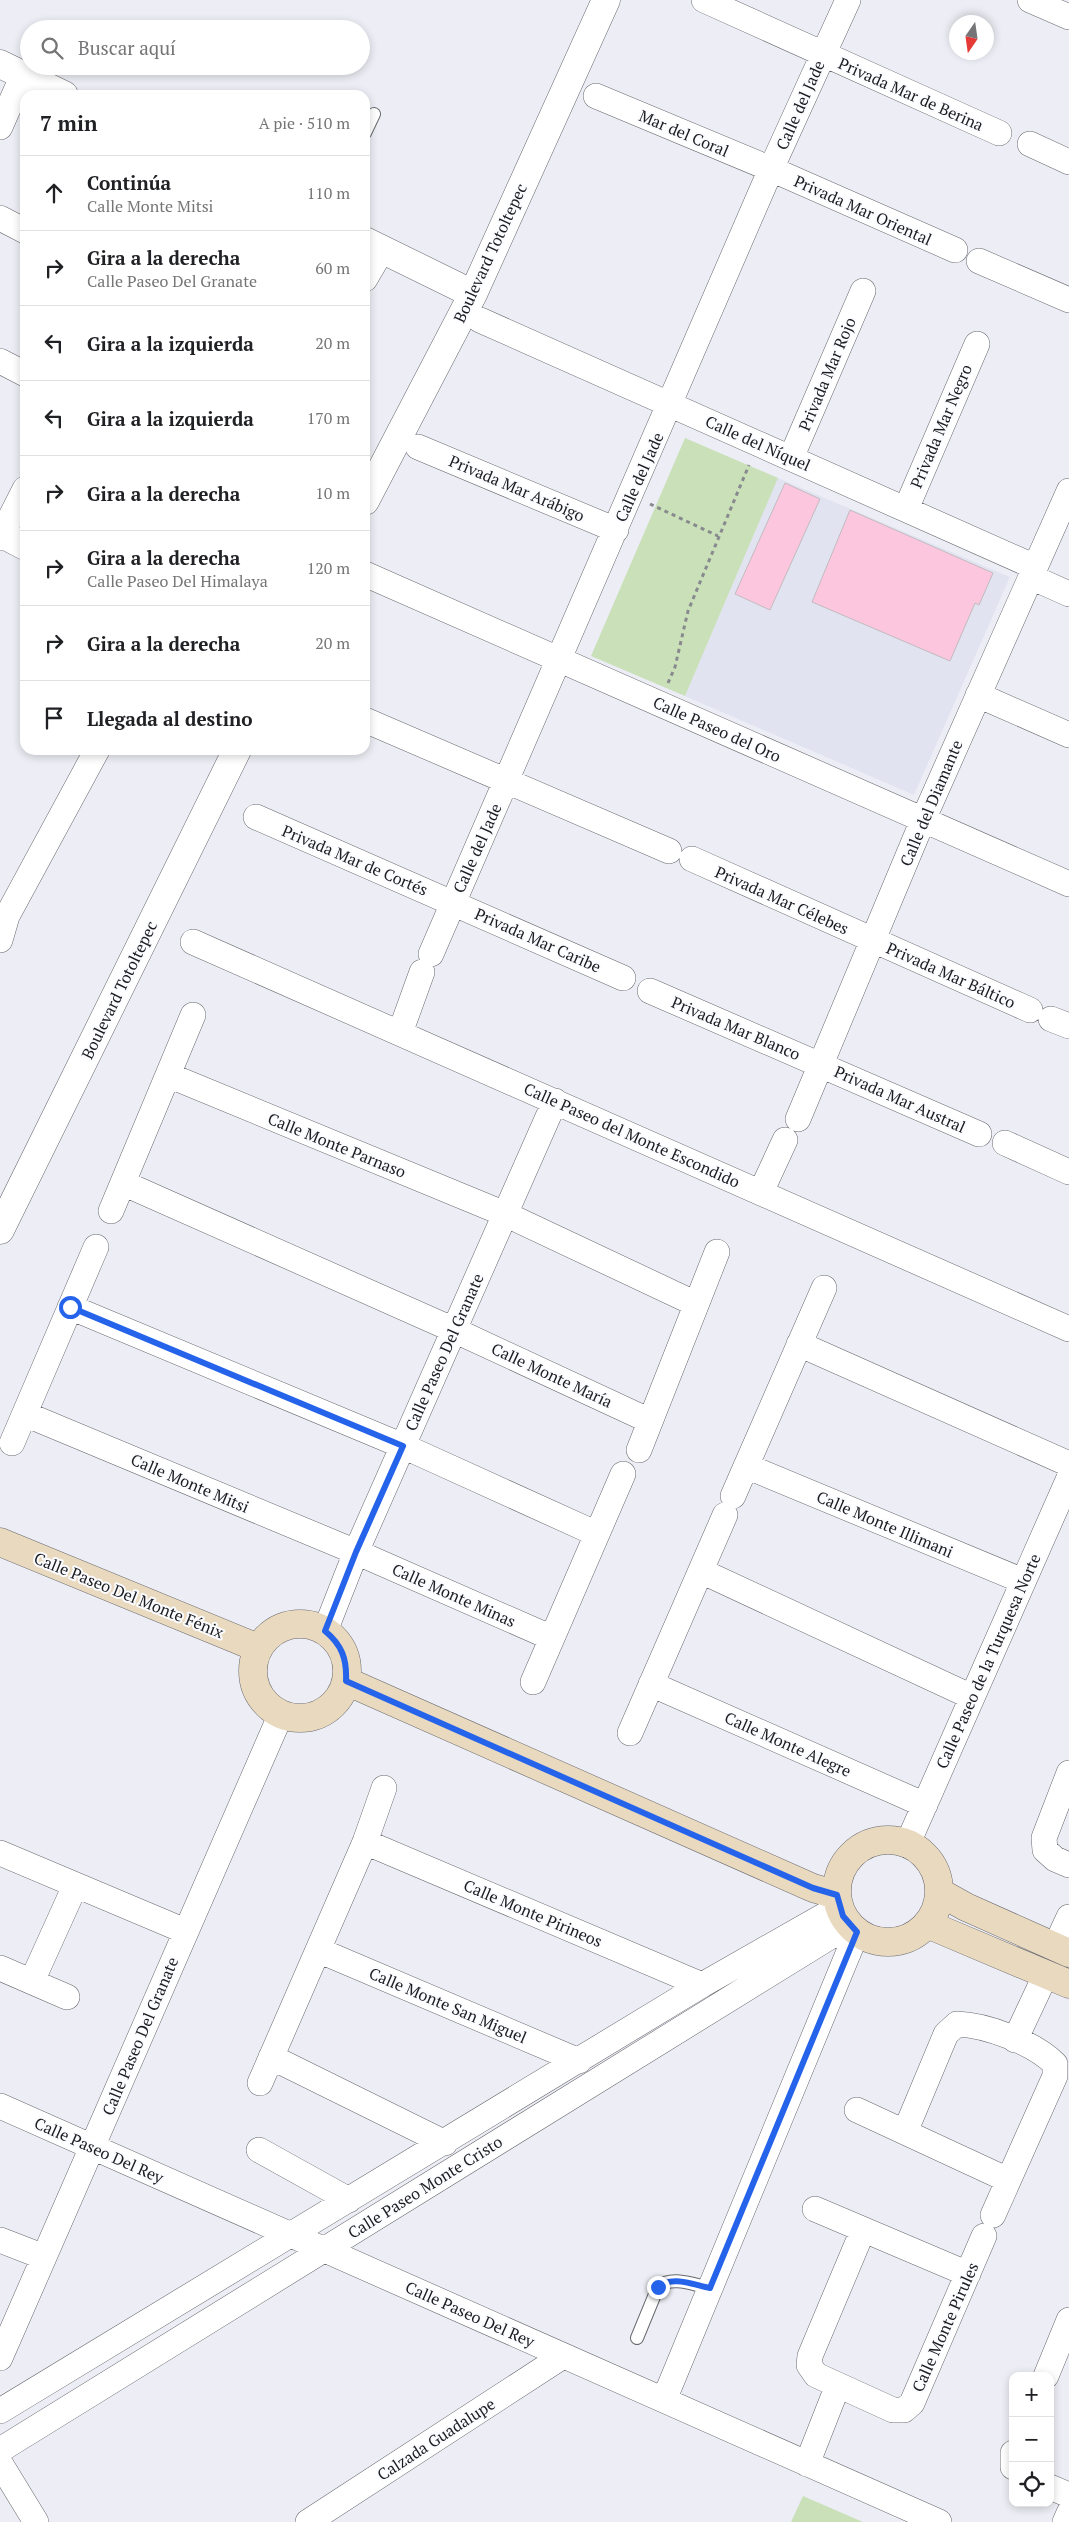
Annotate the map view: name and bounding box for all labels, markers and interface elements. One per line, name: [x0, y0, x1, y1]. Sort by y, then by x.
north arrow: [949, 15, 994, 60]
search box: [20, 20, 370, 75]
icon: search: [38, 34, 66, 62]
text: Buscar aquí: [78, 35, 176, 60]
street label: Privada Mar de Berina: [835, 52, 987, 136]
street label: Calle del Jade: [770, 57, 830, 153]
street label: Mar del Coral: [636, 104, 732, 162]
text: 7 min: [40, 109, 97, 137]
text: A pie · 510 m: [259, 112, 350, 134]
text: Continúa: [87, 170, 171, 195]
street label: Privada Mar Oriental: [791, 170, 936, 250]
icon: ahead: [40, 179, 68, 207]
street label: Boulevard Totoltepec: [448, 180, 532, 326]
text: 110 m: [307, 182, 350, 204]
text: Calle Monte Mitsi: [87, 195, 213, 217]
text: Gira a la derecha: [87, 245, 240, 270]
icon: right: [40, 254, 68, 282]
text: 60 m: [315, 257, 350, 279]
text: Calle Paseo Del Granate: [87, 270, 257, 292]
street label: Privada Mar Rojo: [793, 314, 861, 434]
icon: left: [40, 329, 68, 357]
text: Gira a la izquierda: [87, 331, 254, 356]
text: 20 m: [315, 332, 350, 354]
street label: Privada Mar Negro: [905, 361, 977, 491]
icon: left: [40, 404, 68, 432]
text: Gira a la izquierda: [87, 406, 254, 431]
text: 170 m: [307, 407, 350, 429]
street label: Calle del Níquel: [702, 410, 814, 476]
street label: Calle del Jade: [609, 429, 669, 525]
street label: Privada Mar Arábigo: [446, 450, 588, 527]
icon: right: [40, 479, 68, 507]
text: Gira a la derecha: [87, 481, 240, 506]
text: 10 m: [315, 482, 350, 504]
text: Gira a la derecha: [87, 545, 240, 570]
icon: right: [40, 554, 68, 582]
text: 120 m: [307, 557, 350, 579]
text: Calle Paseo Del Himalaya: [87, 570, 268, 592]
icon: right: [40, 629, 68, 657]
text: Gira a la derecha: [87, 631, 240, 656]
text: 20 m: [315, 632, 350, 654]
street label: Calle Paseo del Oro: [650, 691, 785, 767]
icon: arrive: [40, 704, 68, 732]
text: Llegada al destino: [87, 706, 253, 731]
street label: Calle del Diamante: [894, 736, 968, 870]
street label: Calle del Jade: [447, 800, 507, 896]
street label: Privada Mar de Cortés: [279, 819, 431, 901]
street label: Privada Mar Célebes: [712, 861, 852, 939]
street label: Privada Mar Caribe: [472, 902, 604, 978]
street label: Boulevard Totoltepec: [76, 917, 162, 1063]
street label: Privada Mar Báltico: [883, 937, 1019, 1013]
street label: Privada Mar Blanco: [668, 991, 804, 1065]
street label: Privada Mar Austral: [831, 1060, 969, 1138]
street label: Calle Paseo del Monte Escondido: [521, 1077, 744, 1193]
street label: Calle Monte Parnaso: [265, 1107, 409, 1183]
street label: Calle Paseo Del Granate: [399, 1270, 489, 1434]
route start: [59, 1296, 82, 1319]
street label: Calle Monte María: [488, 1337, 616, 1413]
street label: Calle Monte Mitsi: [128, 1448, 253, 1518]
street label: Calle Monte Illimani: [813, 1485, 957, 1563]
street label: Calle Paseo Del Monte Fénix: [31, 1547, 228, 1643]
street label: Calle Paseo de la Turquesa Norte: [931, 1550, 1045, 1772]
street label: Calle Monte Minas: [389, 1558, 519, 1632]
street label: Calle Monte Alegre: [721, 1706, 855, 1782]
street label: Calle Monte Pirineos: [460, 1874, 606, 1952]
street label: Calle Paseo Del Granate: [97, 1953, 183, 2119]
street label: Calle Monte San Miguel: [366, 1962, 530, 2048]
street label: Calle Paseo Del Rey: [31, 2112, 168, 2189]
street label: Calle Paseo Monte Cristo: [344, 2130, 507, 2244]
street label: Calle Monte Pirules: [907, 2259, 983, 2395]
street label: Calle Paseo Del Rey: [402, 2276, 539, 2353]
route end: [647, 2276, 670, 2299]
map controls: [1009, 2372, 1054, 2507]
button: +: [1009, 2372, 1054, 2417]
street label: Calzada Guadalupe: [373, 2393, 499, 2485]
button: −: [1009, 2417, 1054, 2462]
button: locate: [1009, 2462, 1054, 2507]

